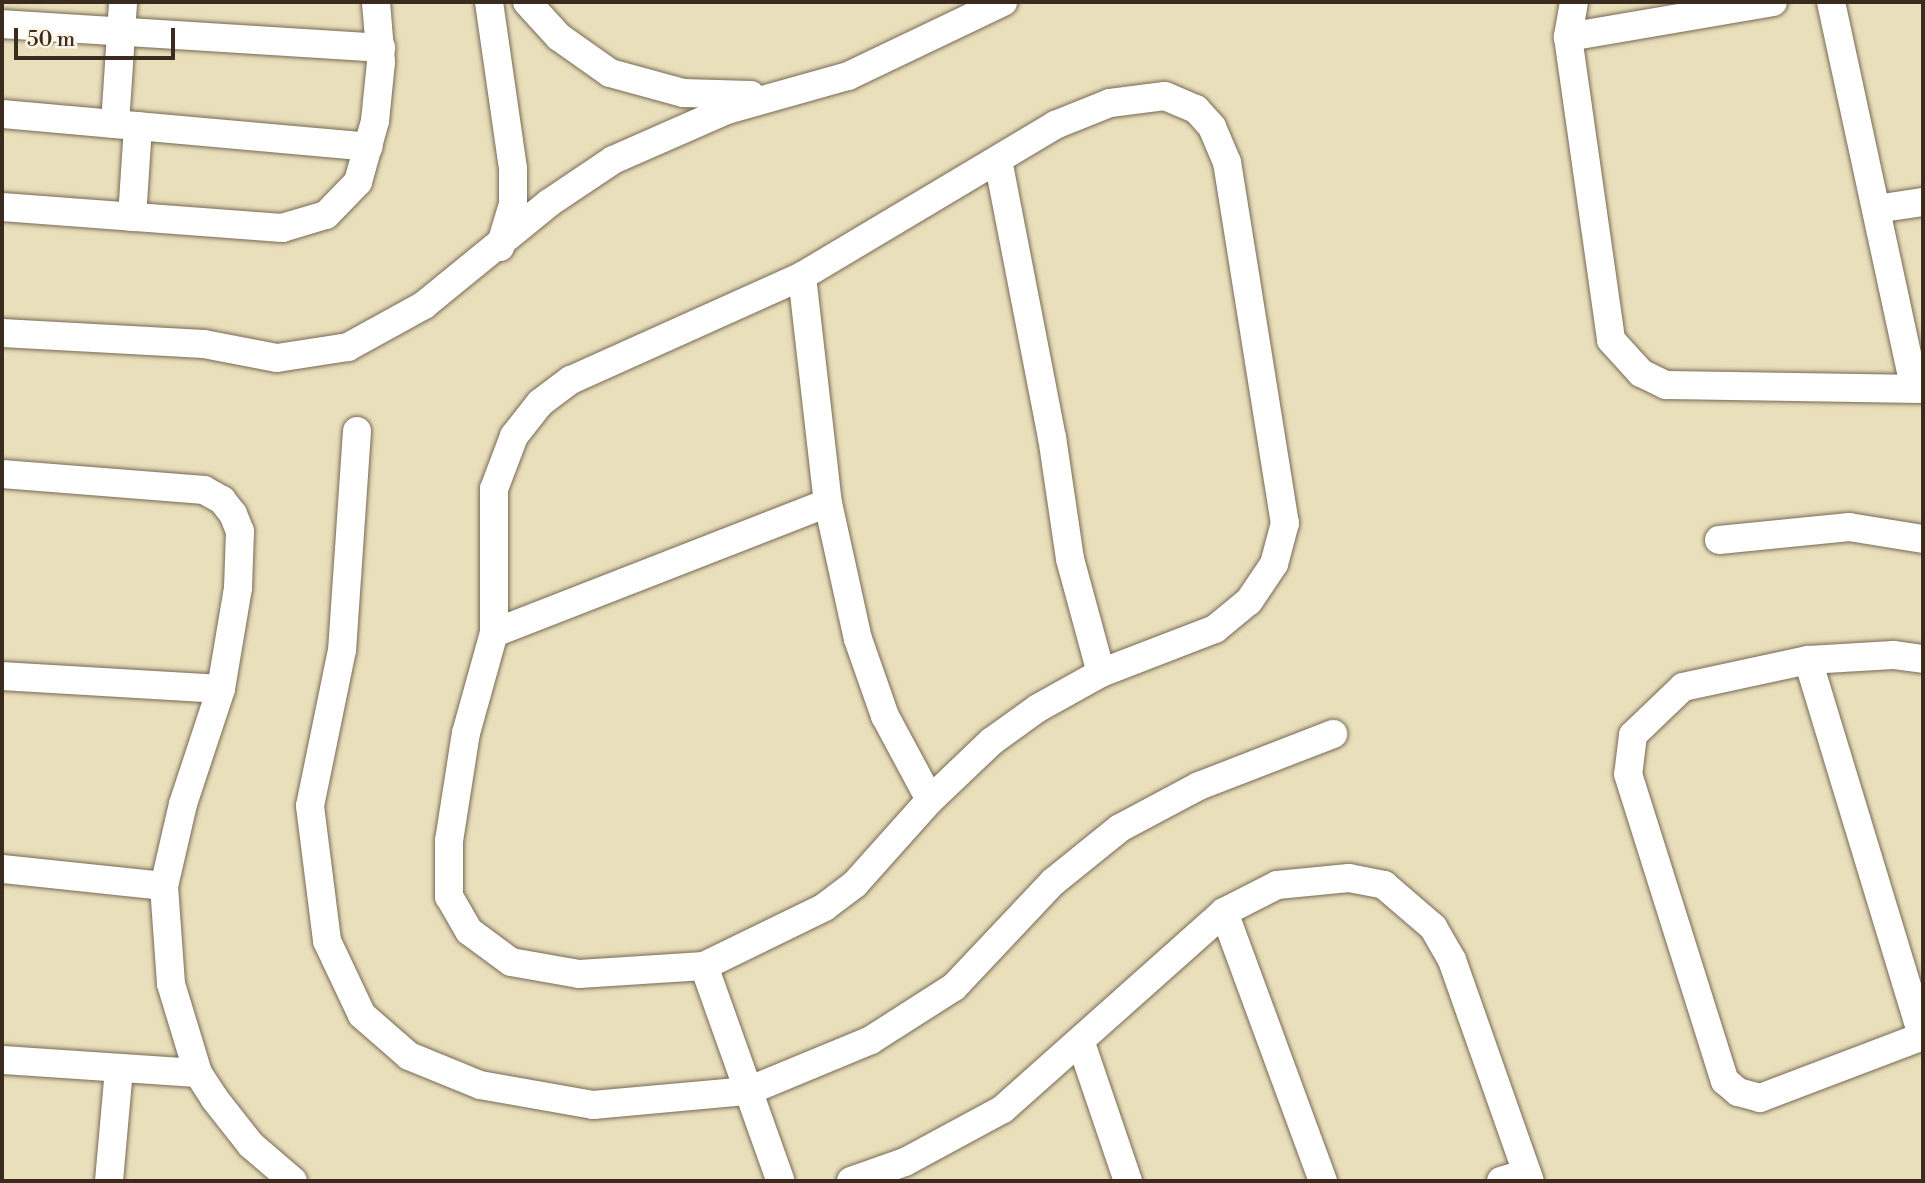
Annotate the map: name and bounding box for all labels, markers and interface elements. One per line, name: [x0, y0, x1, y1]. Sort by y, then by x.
scale bar: [18, 14, 178, 58]
text: 50 m: [27, 27, 75, 53]

